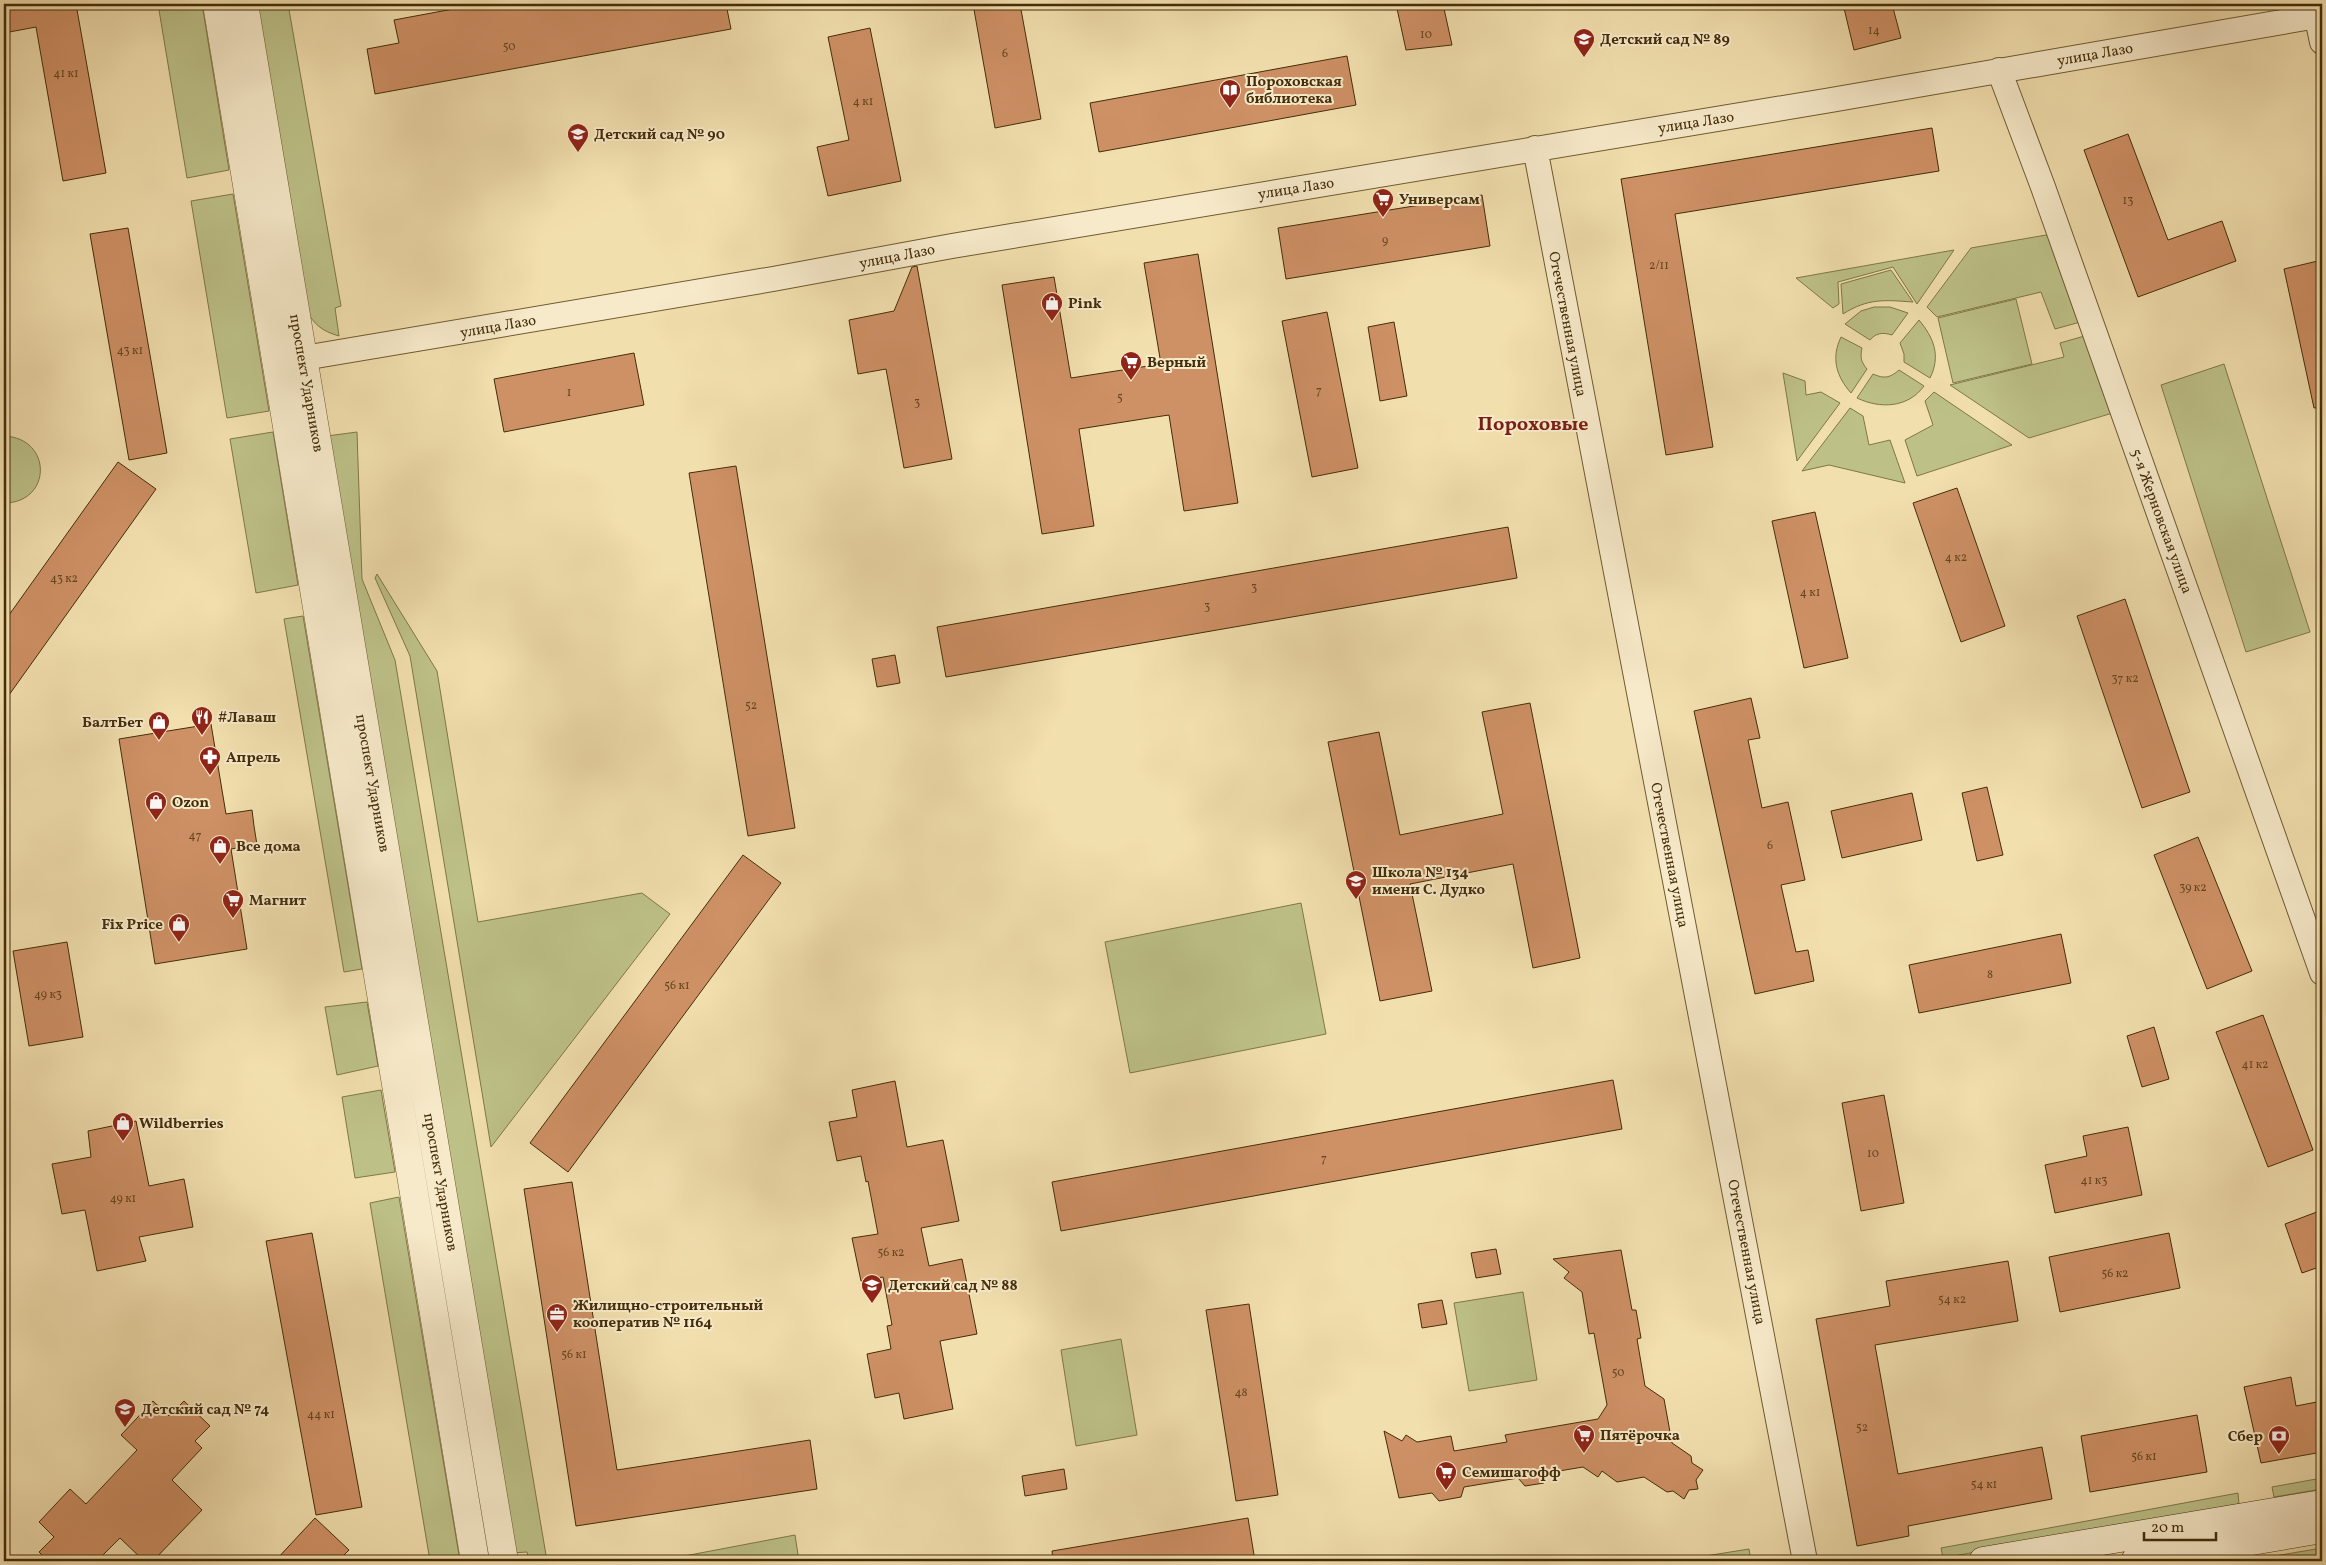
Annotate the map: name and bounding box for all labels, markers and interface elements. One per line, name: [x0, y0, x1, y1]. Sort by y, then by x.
house number: 14: [1868, 23, 1880, 39]
house number: 10: [1420, 27, 1432, 43]
school or university icon: Детский сад № 89: [1572, 27, 1596, 58]
place label: Детский сад № 89: [1600, 30, 1730, 51]
street label: улица Лазо: [2056, 38, 2135, 72]
house number: 50: [503, 39, 515, 55]
house number: 6: [1002, 46, 1008, 62]
house number: 41 к1: [53, 66, 79, 82]
place label: Пороховская библиотека: [1246, 72, 1342, 110]
library icon: Пороховская библиотека: [1218, 78, 1242, 109]
house number: 4 к1: [853, 94, 873, 110]
street label: улица Лазо: [1657, 107, 1736, 140]
school or university icon: Детский сад № 90: [566, 122, 590, 153]
place label: Детский сад № 90: [594, 125, 725, 146]
street label: улица Лазо: [1257, 173, 1336, 206]
supermarket icon: Универсам: [1371, 187, 1395, 218]
place label: Универсам: [1399, 190, 1480, 211]
house number: 13: [2123, 193, 2133, 209]
house number: 9: [1382, 233, 1388, 249]
street label: улица Лазо: [858, 240, 937, 275]
street label: Отечественная улица: [1542, 250, 1591, 399]
house number: 2/11: [1649, 258, 1669, 274]
shop icon: Pink: [1040, 291, 1064, 322]
place label: Pink: [1068, 294, 1102, 315]
street label: улица Лазо: [459, 310, 538, 344]
street label: проспект Ударников: [283, 313, 328, 454]
house number: 43 к1: [117, 343, 143, 359]
supermarket icon: Верный: [1119, 350, 1143, 381]
place label: Верный: [1147, 353, 1206, 374]
house number: 7: [1316, 383, 1322, 399]
house number: 1: [567, 385, 571, 401]
house number: 5: [1117, 390, 1123, 406]
house number: 3: [914, 395, 920, 411]
district label: Пороховые: [1478, 411, 1588, 439]
street label: 5-я Жерновская улица: [2125, 446, 2197, 597]
house number: 4 к2: [1945, 550, 1967, 566]
house number: 43 к2: [50, 571, 78, 587]
house number: 3: [1251, 580, 1257, 596]
house number: 4 к1: [1800, 585, 1820, 601]
house number: 3: [1204, 599, 1210, 615]
house number: 37 к2: [2111, 671, 2139, 687]
house number: 52: [745, 698, 757, 714]
restaurant icon: #Лаваш: [190, 705, 214, 736]
place label: #Лаваш: [218, 708, 276, 729]
shop icon: БалтБет: [147, 710, 171, 741]
place label: БалтБет: [82, 713, 144, 734]
street label: проспект Ударников: [349, 713, 394, 854]
pharmacy icon: Апрель: [198, 745, 222, 776]
place label: Апрель: [226, 748, 281, 769]
street label: Отечественная улица: [1644, 781, 1693, 930]
shop icon: Ozon: [144, 790, 168, 821]
place label: Ozon: [172, 793, 209, 814]
house number: 47: [189, 828, 202, 844]
shop icon: Все дома: [208, 834, 232, 865]
place label: Все дома: [236, 837, 301, 858]
house number: 6: [1767, 838, 1773, 854]
place label: Школа № 134 имени С. Дудко: [1372, 863, 1485, 901]
school or university icon: Школа № 134 имени С. Дудко: [1344, 869, 1368, 900]
house number: 39 к2: [2179, 880, 2207, 896]
supermarket icon: Магнит: [221, 888, 245, 919]
place label: Магнит: [249, 891, 307, 912]
shop icon: Fix Price: [167, 912, 191, 943]
place label: Fix Price: [101, 915, 163, 936]
house number: 8: [1987, 967, 1993, 983]
house number: 56 к1: [664, 978, 690, 994]
house number: 49 к3: [34, 987, 62, 1003]
house number: 41 к2: [2241, 1057, 2269, 1073]
shop icon: Wildberries: [111, 1111, 135, 1142]
street label: проспект Ударников: [417, 1112, 462, 1253]
place label: Wildberries: [139, 1114, 224, 1135]
house number: 10: [1867, 1146, 1879, 1162]
house number: 7: [1321, 1151, 1327, 1167]
house number: 41 к3: [2081, 1173, 2107, 1189]
street label: Отечественная улица: [1721, 1178, 1770, 1327]
house number: 49 к1: [110, 1191, 136, 1207]
house number: 56 к2: [877, 1245, 905, 1261]
house number: 56 к2: [2101, 1266, 2129, 1282]
school or university icon: Детский сад № 88: [860, 1273, 884, 1304]
place label: Детский сад № 88: [888, 1276, 1018, 1297]
house number: 54 к2: [1938, 1292, 1966, 1308]
place label: Жилищно-строительный кооператив № 1164: [573, 1296, 763, 1334]
office icon: Жилищно-строительный кооператив № 1164: [545, 1302, 569, 1333]
house number: 56 к1: [561, 1347, 587, 1363]
house number: 50: [1612, 1365, 1624, 1381]
house number: 48: [1234, 1385, 1248, 1401]
school or university icon: Детский сад № 74: [113, 1397, 137, 1428]
place label: Детский сад № 74: [141, 1400, 269, 1421]
house number: 44 к1: [307, 1407, 335, 1423]
house number: 52: [1856, 1420, 1868, 1436]
supermarket icon: Пятёрочка: [1572, 1423, 1596, 1454]
bank icon: Сбер: [2267, 1424, 2291, 1455]
place label: Пятёрочка: [1600, 1426, 1680, 1447]
place label: Сбер: [2228, 1427, 2263, 1448]
house number: 56 к1: [2131, 1449, 2157, 1465]
supermarket icon: Семишагофф: [1434, 1460, 1458, 1491]
place label: Семишагофф: [1462, 1463, 1561, 1484]
house number: 54 к1: [1971, 1477, 1997, 1493]
scale bar: [2144, 1510, 2216, 1542]
text: 20 m: [2151, 1518, 2184, 1539]

